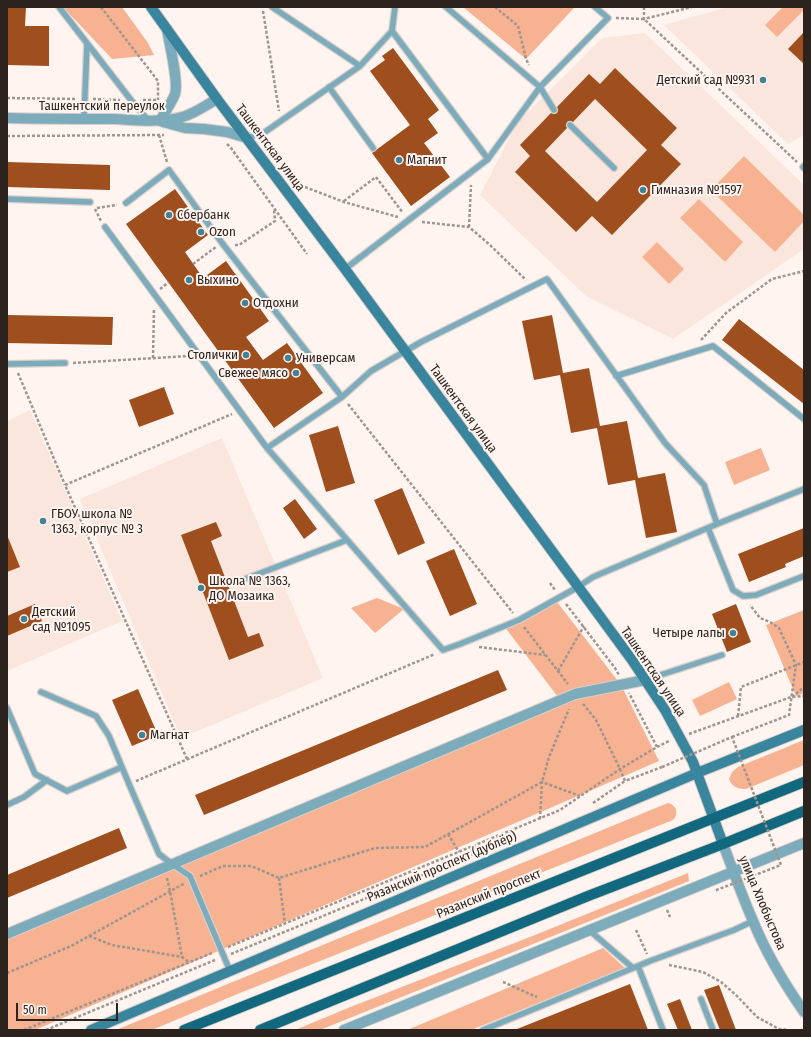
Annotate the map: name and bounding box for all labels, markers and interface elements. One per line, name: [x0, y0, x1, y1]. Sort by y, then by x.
place label: Детский сад №931: [657, 72, 755, 88]
marker: Детский сад №931: [758, 75, 768, 85]
street label: Ташкентский переулок: [39, 98, 165, 114]
street label: Ташкентская улица: [232, 101, 308, 195]
place label: Магнит: [407, 152, 447, 168]
marker: Магнит: [394, 155, 404, 165]
place label: Гимназия №1597: [651, 182, 742, 198]
marker: Гимназия №1597: [638, 185, 648, 195]
place label: Сбербанк: [177, 207, 229, 223]
marker: Сбербанк: [164, 210, 174, 220]
place label: Ozon: [209, 224, 236, 240]
marker: Ozon: [196, 227, 206, 237]
place label: Выхино: [197, 272, 239, 288]
marker: Выхино: [184, 275, 194, 285]
place label: Отдохни: [253, 295, 299, 311]
marker: Отдохни: [240, 298, 250, 308]
place label: Столички: [187, 347, 238, 363]
marker: Столички: [241, 350, 251, 360]
place label: Универсам: [296, 350, 355, 366]
marker: Универсам: [283, 353, 293, 363]
street label: Ташкентская улица: [426, 362, 500, 456]
place label: Свежее мясо: [218, 365, 288, 381]
marker: Свежее мясо: [291, 368, 301, 378]
place label: ГБОУ школа № 1363, корпус № 3: [51, 506, 143, 537]
marker: ГБОУ школа № 1363, корпус № 3: [38, 516, 48, 526]
place label: Школа № 1363, ДО Мозаика: [209, 573, 290, 604]
marker: Школа № 1363, ДО Мозаика: [196, 583, 206, 593]
place label: Детский сад №1095: [32, 604, 91, 635]
marker: Детский сад №1095: [19, 614, 29, 624]
street label: Ташкентская улица: [617, 624, 689, 720]
place label: Четыре лапы: [653, 625, 725, 641]
marker: Четыре лапы: [728, 628, 738, 638]
place label: Магнат: [150, 727, 189, 743]
marker: Магнат: [137, 730, 147, 740]
street label: Рязанский проспект (дублёр): [365, 828, 519, 906]
street label: улица Хлобыстова: [735, 853, 789, 953]
street label: Рязанский проспект: [434, 866, 544, 922]
scale bar: [18, 995, 120, 1021]
text: 50 m: [23, 1003, 47, 1017]

